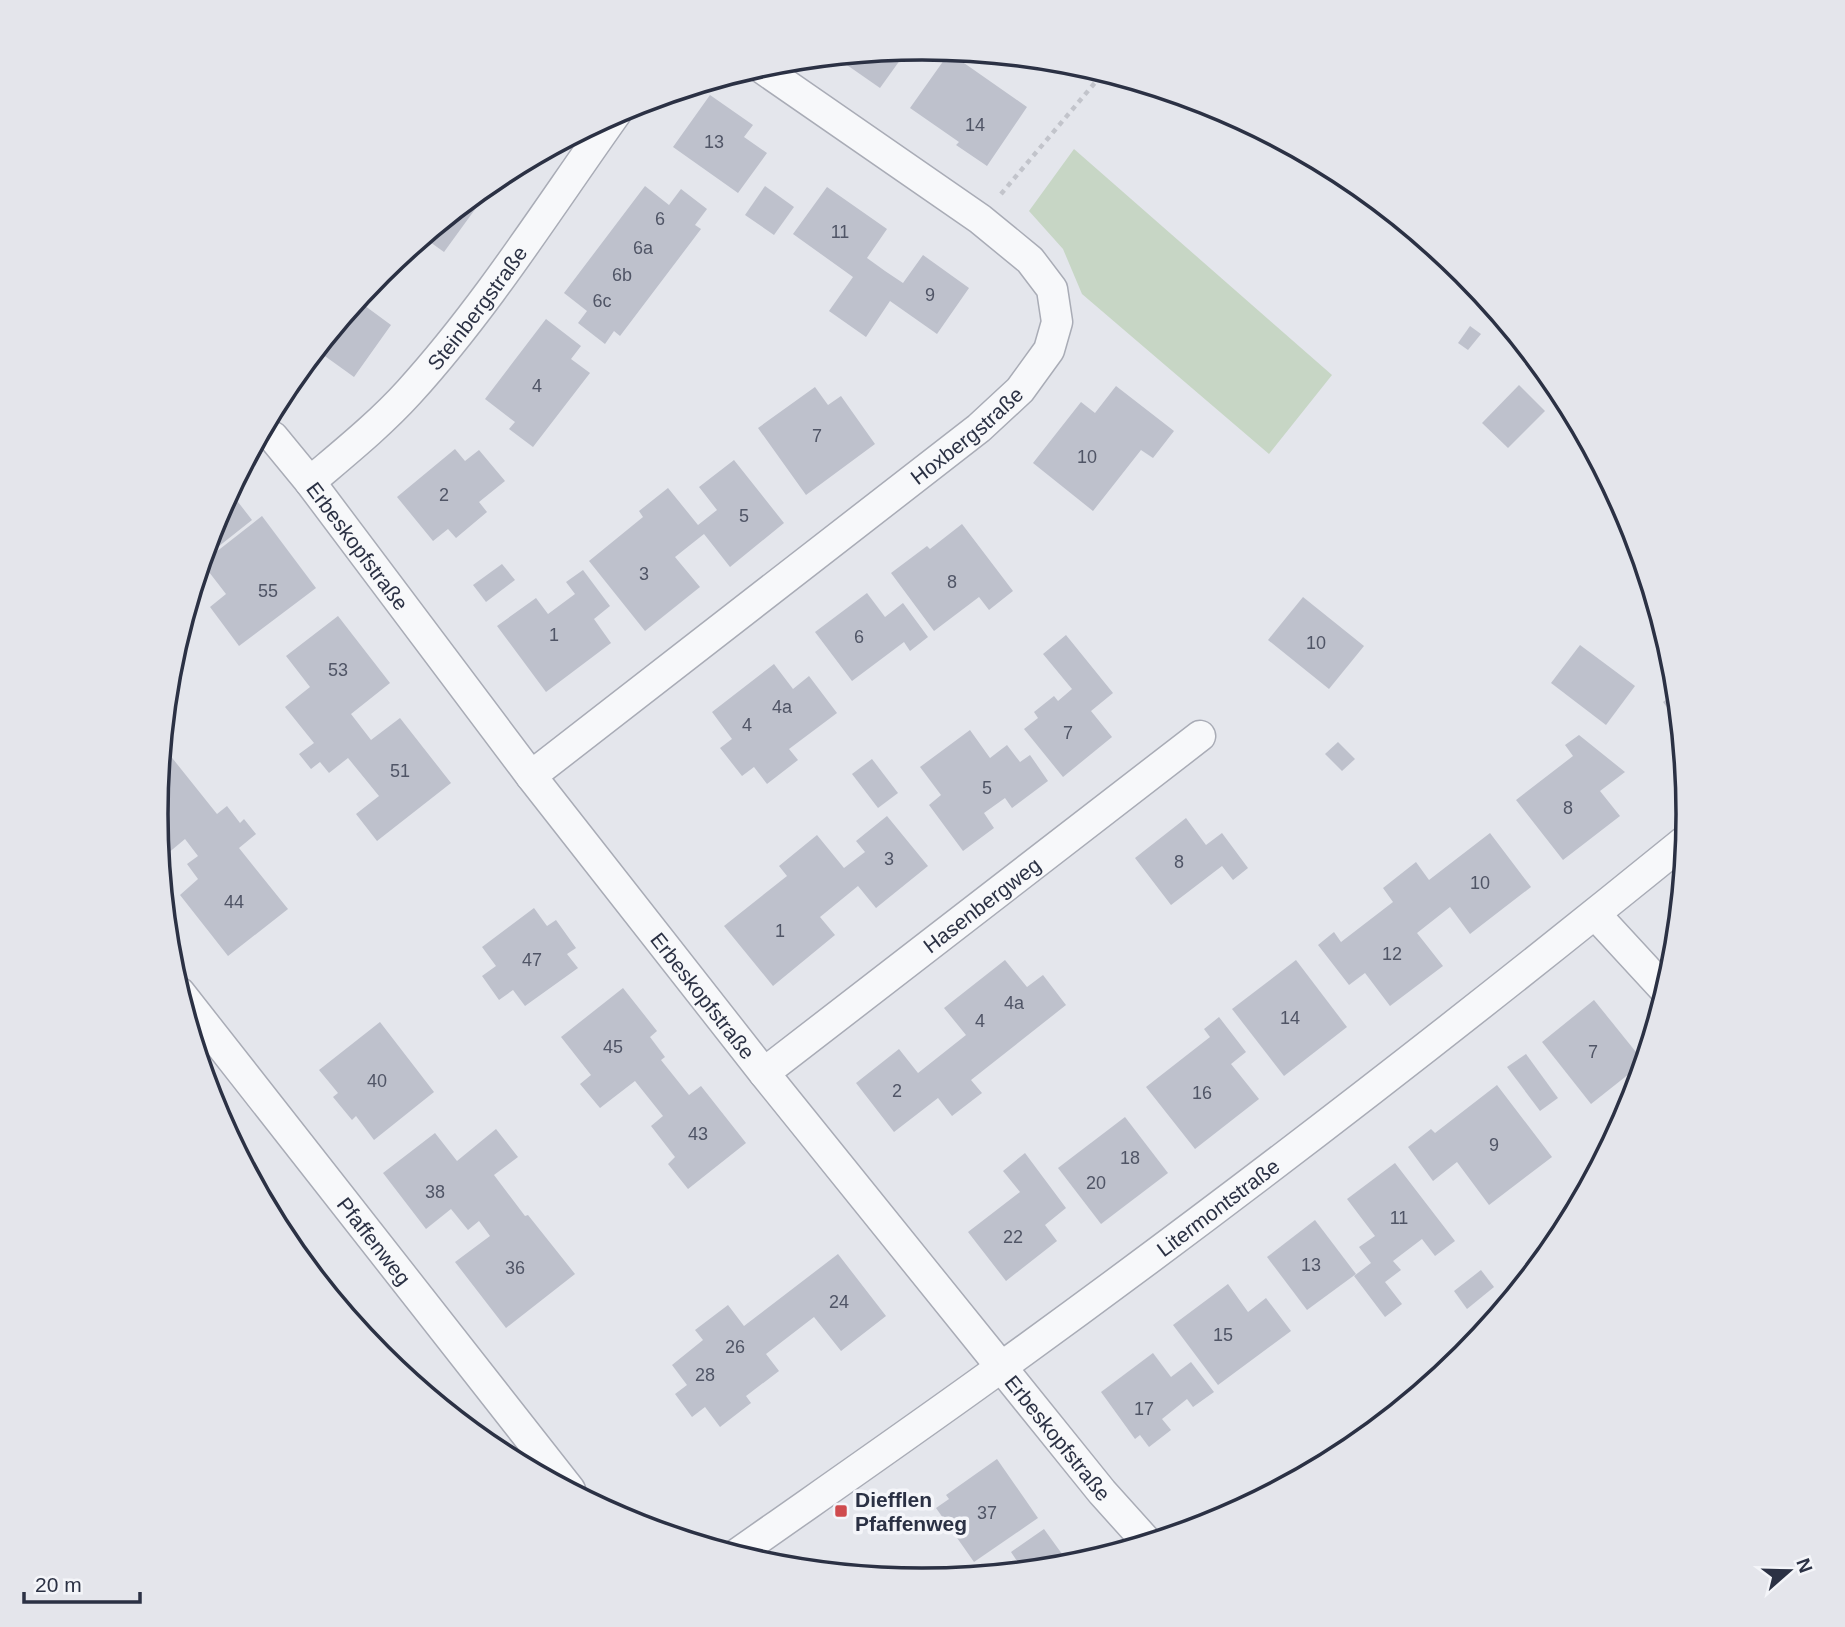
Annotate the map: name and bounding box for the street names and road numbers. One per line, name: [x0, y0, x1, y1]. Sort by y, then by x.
street label: Steinbergstraße: [422, 242, 531, 374]
street label: Hoxbergstraße: [906, 382, 1027, 488]
street label: Erbeskopfstraße: [302, 477, 413, 614]
street label: Hasenbergweg: [919, 853, 1045, 957]
street label: Erbeskopfstraße: [647, 928, 760, 1063]
street label: Litermontstraße: [1152, 1154, 1284, 1260]
street label: Pfaffenweg: [333, 1192, 416, 1289]
street label: Erbeskopfstraße: [1001, 1370, 1115, 1505]

